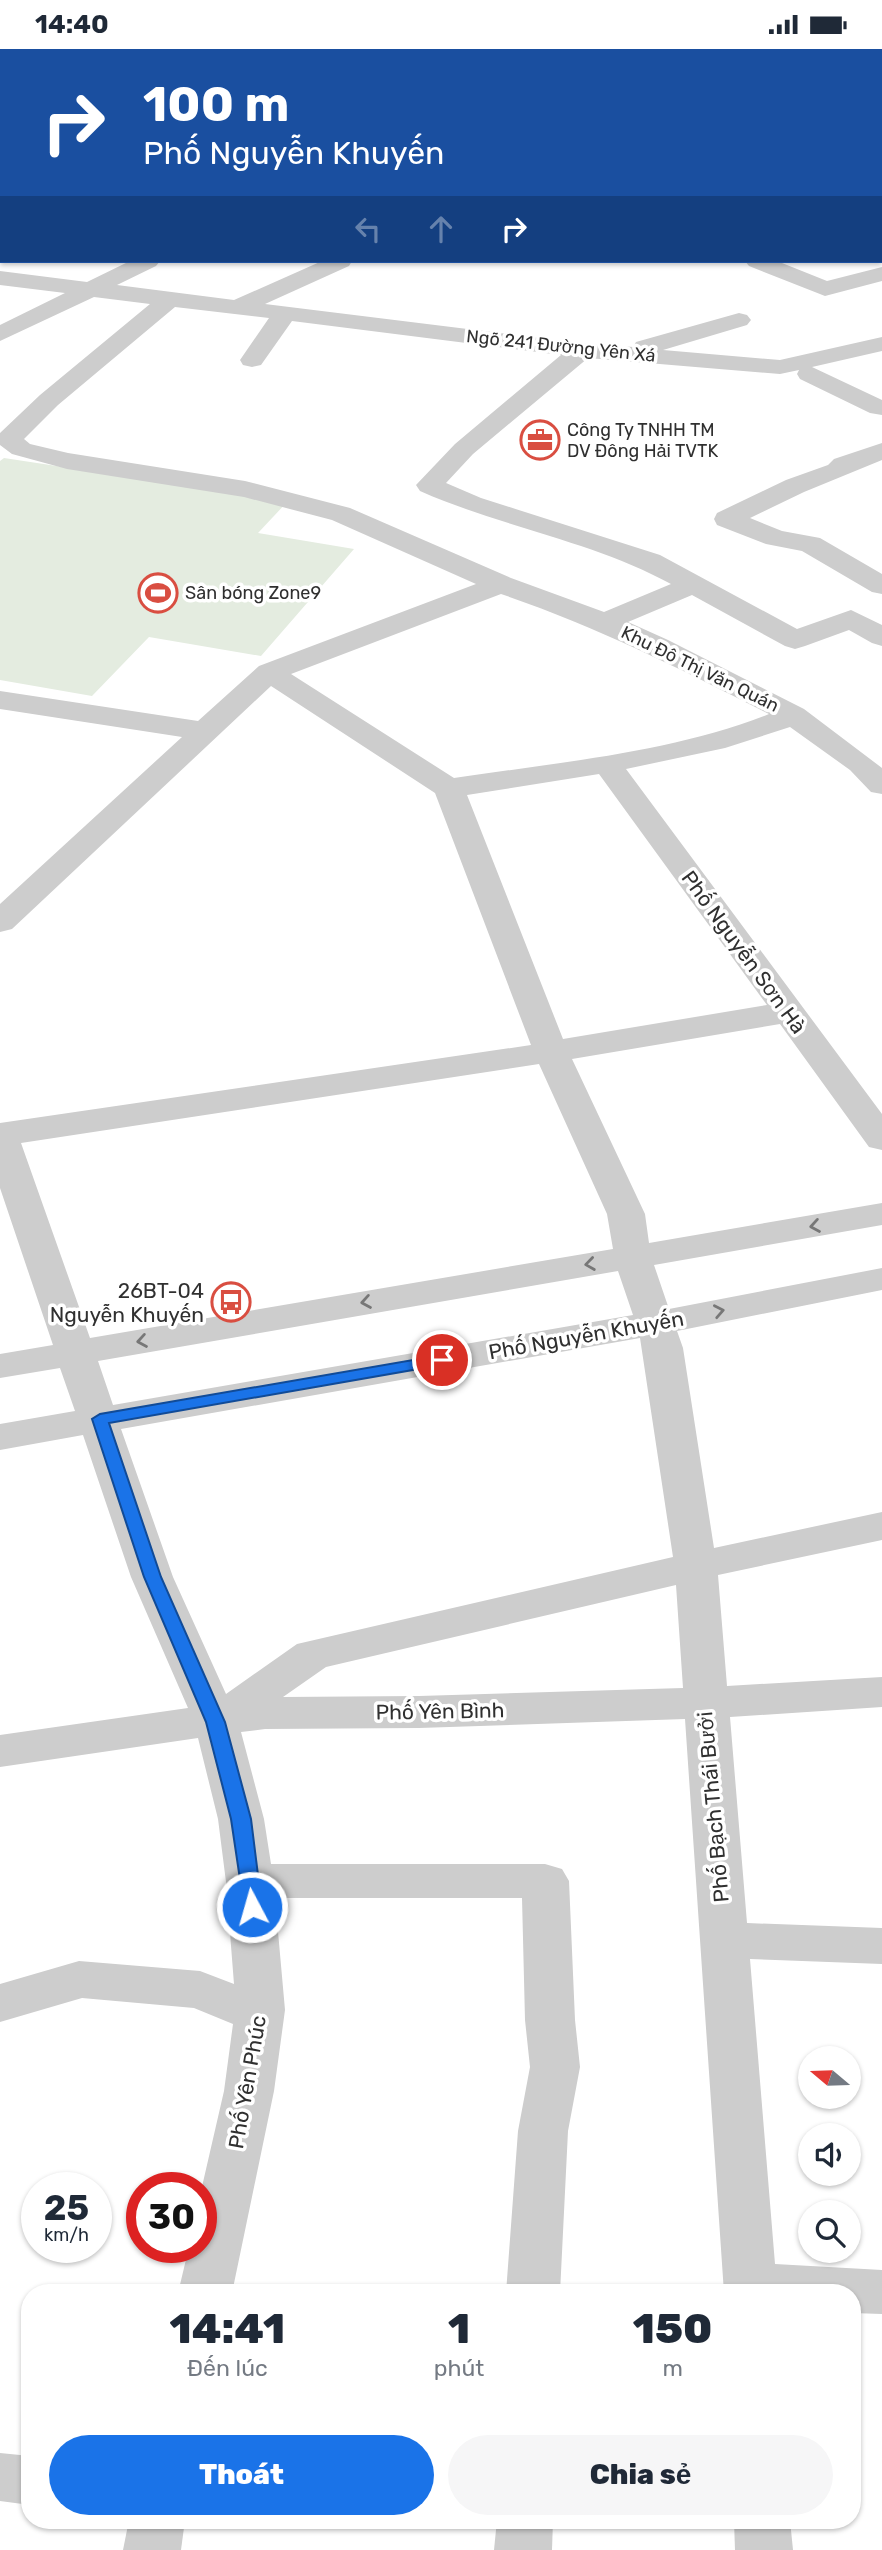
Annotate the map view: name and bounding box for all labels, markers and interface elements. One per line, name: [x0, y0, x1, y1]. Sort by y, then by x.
text: 14:40: [35, 9, 109, 40]
text: 100 m: [143, 75, 289, 133]
icon: right: [28, 77, 119, 168]
text: Phố Nguyễn Khuyến: [143, 134, 444, 172]
icon: left: [349, 210, 387, 248]
icon: ahead: [422, 210, 460, 248]
icon: right: [495, 210, 533, 248]
street label: Ngõ 241 Đường Yên Xá: [465, 325, 657, 367]
office icon: Công Ty TNHH TM DV Đông Hải TVTK: [519, 419, 561, 461]
place label: Công Ty TNHH TM DV Đông Hải TVTK: [567, 419, 719, 462]
sports icon: Sân bóng Zone9: [137, 572, 179, 614]
place label: Sân bóng Zone9: [185, 582, 321, 604]
street label: Khu Đô Thị Văn Quán: [618, 621, 782, 717]
street label: Phố Nguyễn Sơn Hà: [676, 866, 812, 1038]
one-way arrow: [809, 1218, 821, 1233]
one-way arrow: [585, 1256, 596, 1271]
place label: 26BT-04 Nguyễn Khuyến: [50, 1278, 204, 1327]
bus stop icon: 26BT-04 Nguyễn Khuyến: [210, 1281, 252, 1323]
one-way arrow: [360, 1294, 372, 1309]
one-way arrow: [713, 1304, 725, 1319]
street label: Phố Nguyễn Khuyến: [486, 1306, 686, 1364]
pin: [412, 1330, 472, 1390]
one-way arrow: [136, 1333, 148, 1348]
icon: arrive: [423, 1341, 461, 1379]
street label: Phố Yên Bình: [375, 1697, 505, 1725]
street label: Phố Bạch Thái Bưởi: [692, 1711, 734, 1903]
position arrow: [215, 1870, 289, 1944]
street label: Phố Yên Phúc: [223, 2013, 271, 2151]
north arrow: [798, 2046, 861, 2109]
map controls: [798, 2046, 861, 2263]
button: sound: [798, 2123, 861, 2186]
speed limit sign: 30: [126, 2172, 217, 2263]
text: 25: [44, 2187, 89, 2229]
button: search: [798, 2200, 861, 2263]
text: km/h: [44, 2224, 89, 2246]
text: 14:41: [170, 2304, 285, 2354]
text: 1: [448, 2304, 470, 2354]
text: 150: [633, 2304, 712, 2354]
text: Đến lúc: [187, 2354, 268, 2382]
text: phút: [434, 2354, 484, 2382]
text: m: [662, 2354, 683, 2382]
button: Thoát: [49, 2435, 434, 2515]
button: Chia sẻ: [448, 2435, 833, 2515]

